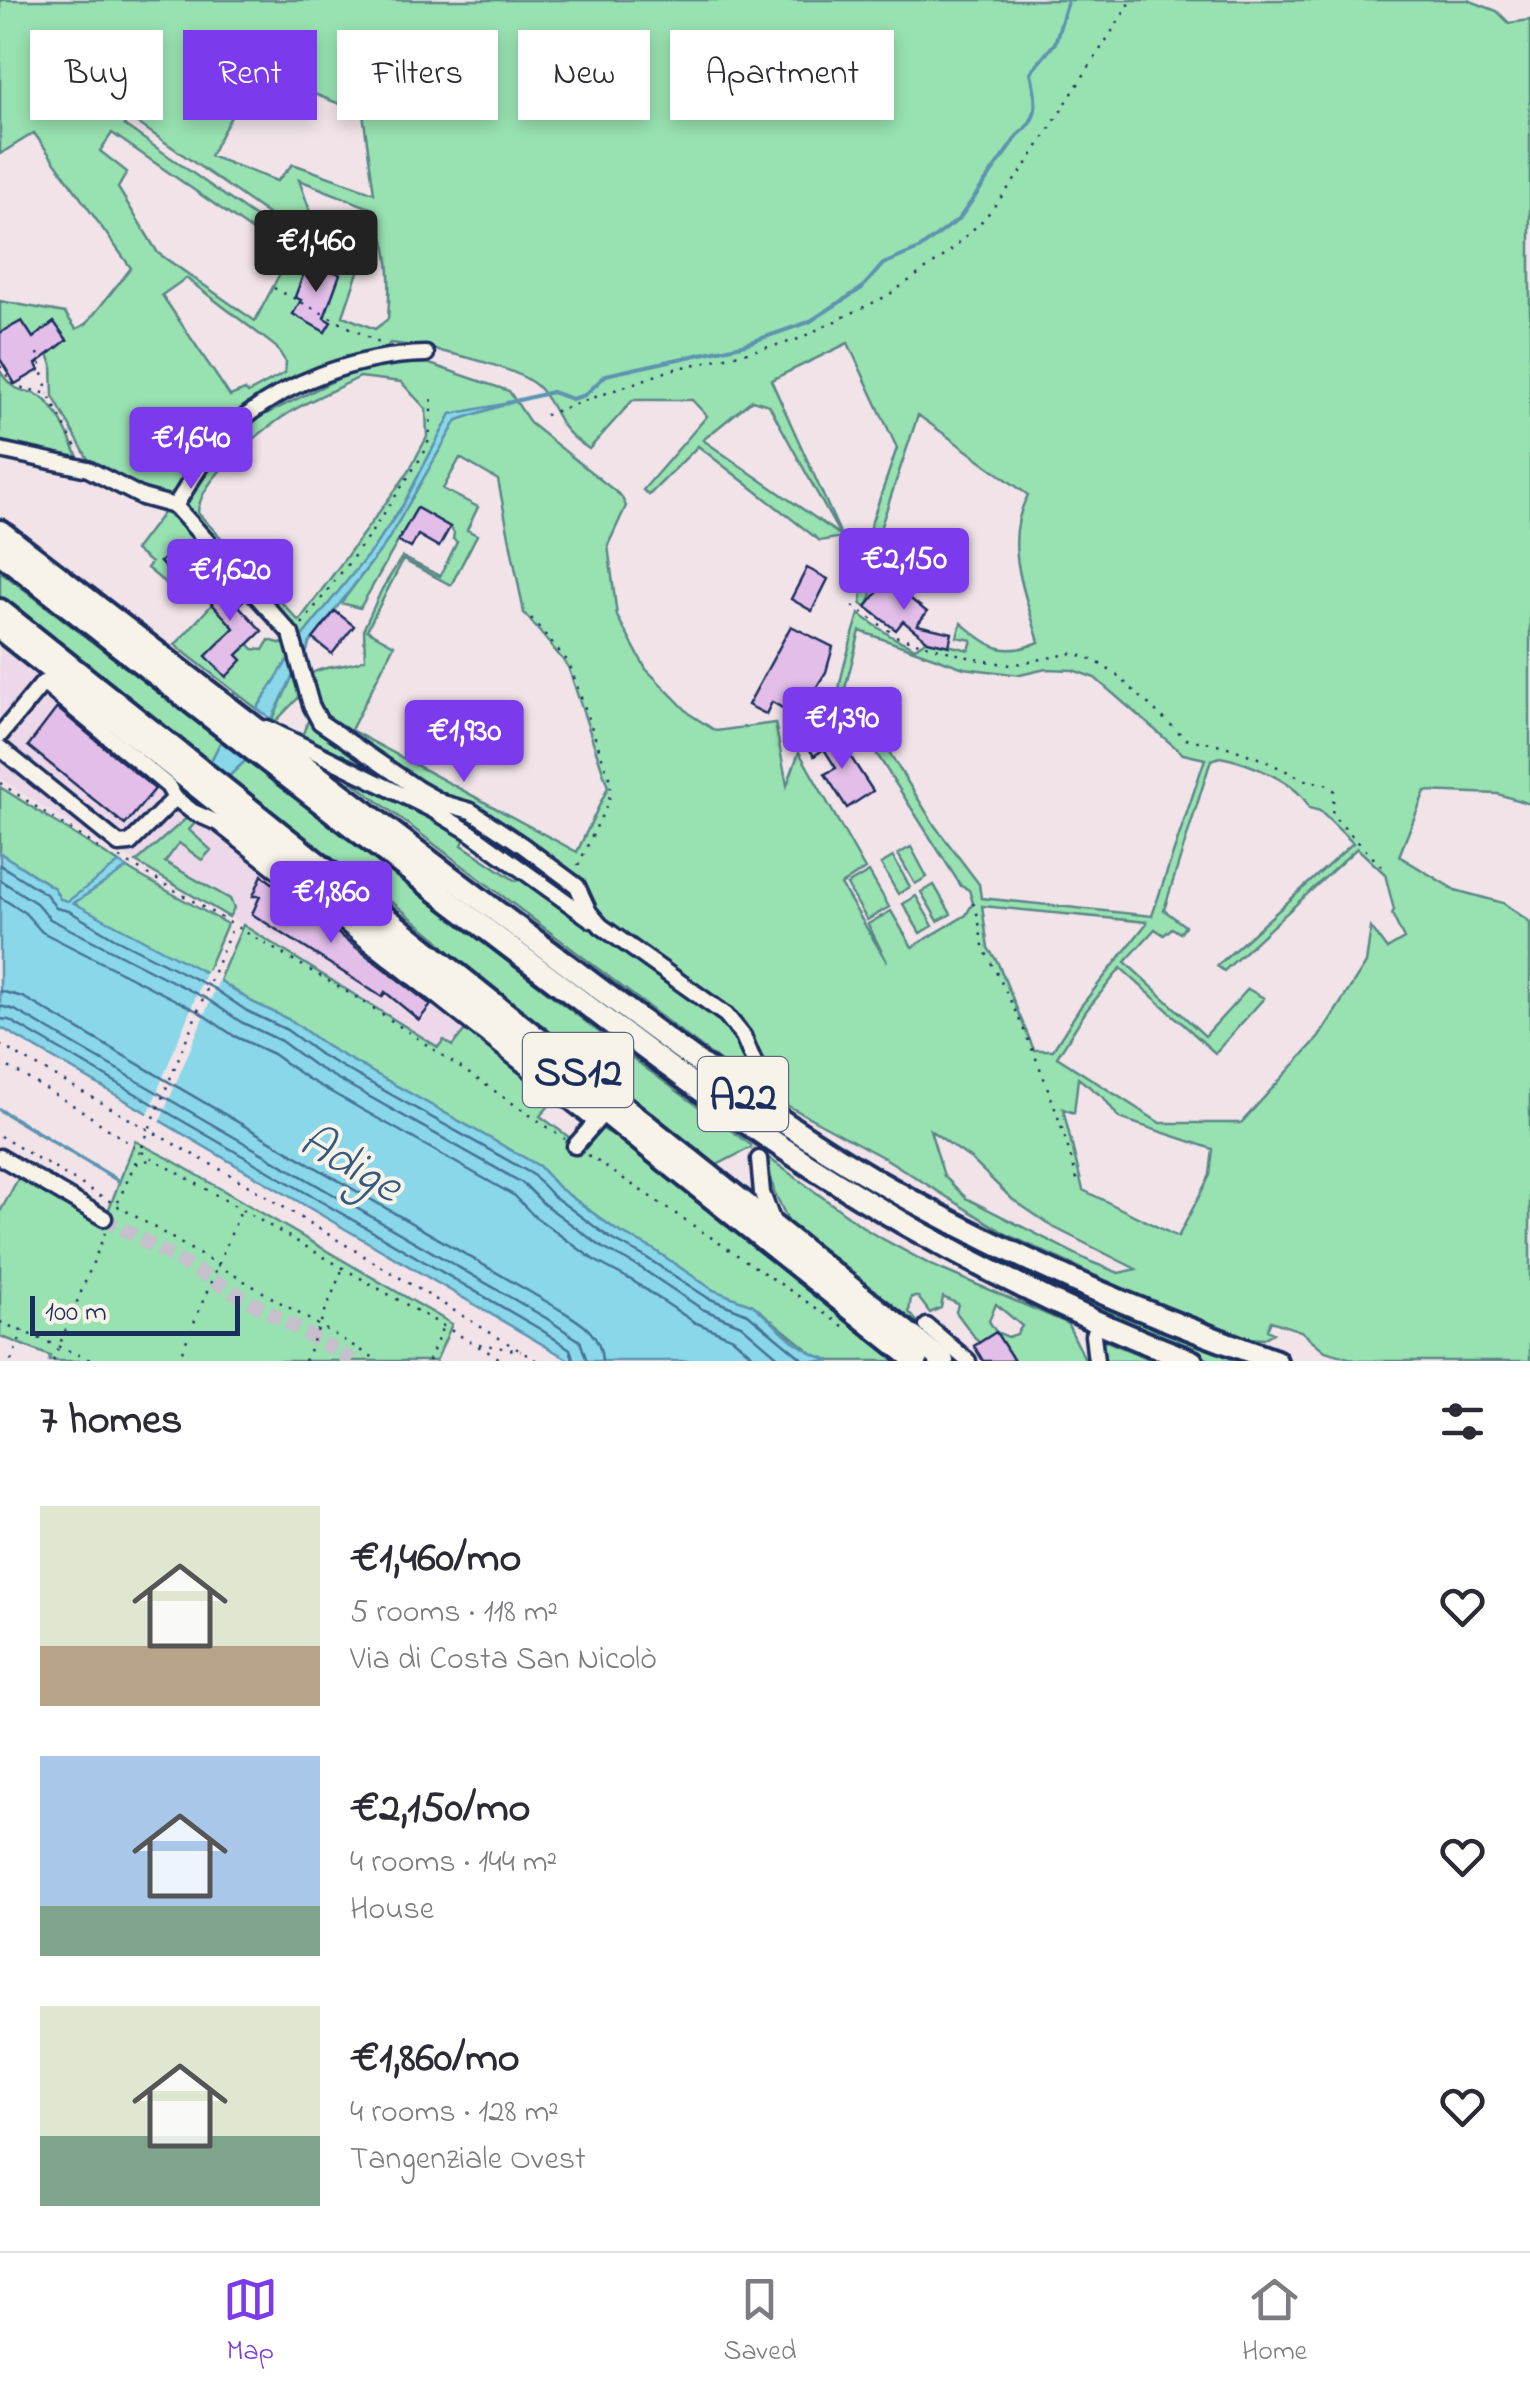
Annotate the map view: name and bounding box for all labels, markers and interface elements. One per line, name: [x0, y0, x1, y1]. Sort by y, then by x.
chip: Buy: [30, 30, 163, 120]
chip: Rent: [183, 30, 317, 120]
chip: Filters: [337, 30, 498, 120]
chip: New: [518, 30, 650, 120]
chip: Apartment: [670, 30, 894, 120]
pin: €1,460: [235, 210, 397, 295]
text: €1,460: [276, 219, 356, 266]
pin: €1,640: [110, 407, 272, 492]
text: €1,640: [151, 416, 231, 463]
pin: €2,150: [823, 528, 985, 613]
text: €2,150: [861, 537, 947, 584]
pin: €1,620: [149, 539, 311, 624]
text: €1,620: [189, 548, 271, 595]
pin: €1,390: [761, 687, 923, 772]
text: €1,390: [805, 696, 879, 743]
pin: €1,930: [383, 700, 545, 785]
text: €1,930: [427, 709, 501, 756]
pin: €1,860: [250, 861, 412, 946]
text: €1,860: [292, 870, 370, 917]
road number: SS12: [523, 1033, 633, 1107]
road number: A22: [698, 1057, 788, 1131]
water label: Adige: [285, 1108, 416, 1225]
scale bar: [30, 1291, 240, 1336]
text: 100 m: [45, 1293, 107, 1334]
text: 7 homes: [40, 1391, 182, 1452]
icon: filters: [1435, 1394, 1490, 1449]
text: €1,460/mo: [350, 1529, 521, 1590]
icon: home: [120, 1546, 240, 1666]
icon: heart: [1435, 1579, 1490, 1634]
text: 5 rooms · 118 m²: [350, 1590, 558, 1637]
text: Via di Costa San Nicolò: [350, 1637, 657, 1684]
text: €2,150/mo: [350, 1779, 530, 1840]
icon: home: [120, 1796, 240, 1916]
icon: heart: [1435, 1829, 1490, 1884]
text: 4 rooms · 144 m²: [350, 1840, 557, 1887]
text: House: [350, 1887, 434, 1934]
text: €1,860/mo: [350, 2029, 520, 2090]
icon: home: [120, 2046, 240, 2166]
icon: heart: [1435, 2079, 1490, 2134]
text: 4 rooms · 128 m²: [350, 2090, 559, 2137]
text: Tangenziale Ovest: [350, 2137, 586, 2184]
tab: Map: [223, 2272, 278, 2373]
tab: Saved: [723, 2272, 796, 2373]
tab: Home: [1242, 2272, 1307, 2373]

